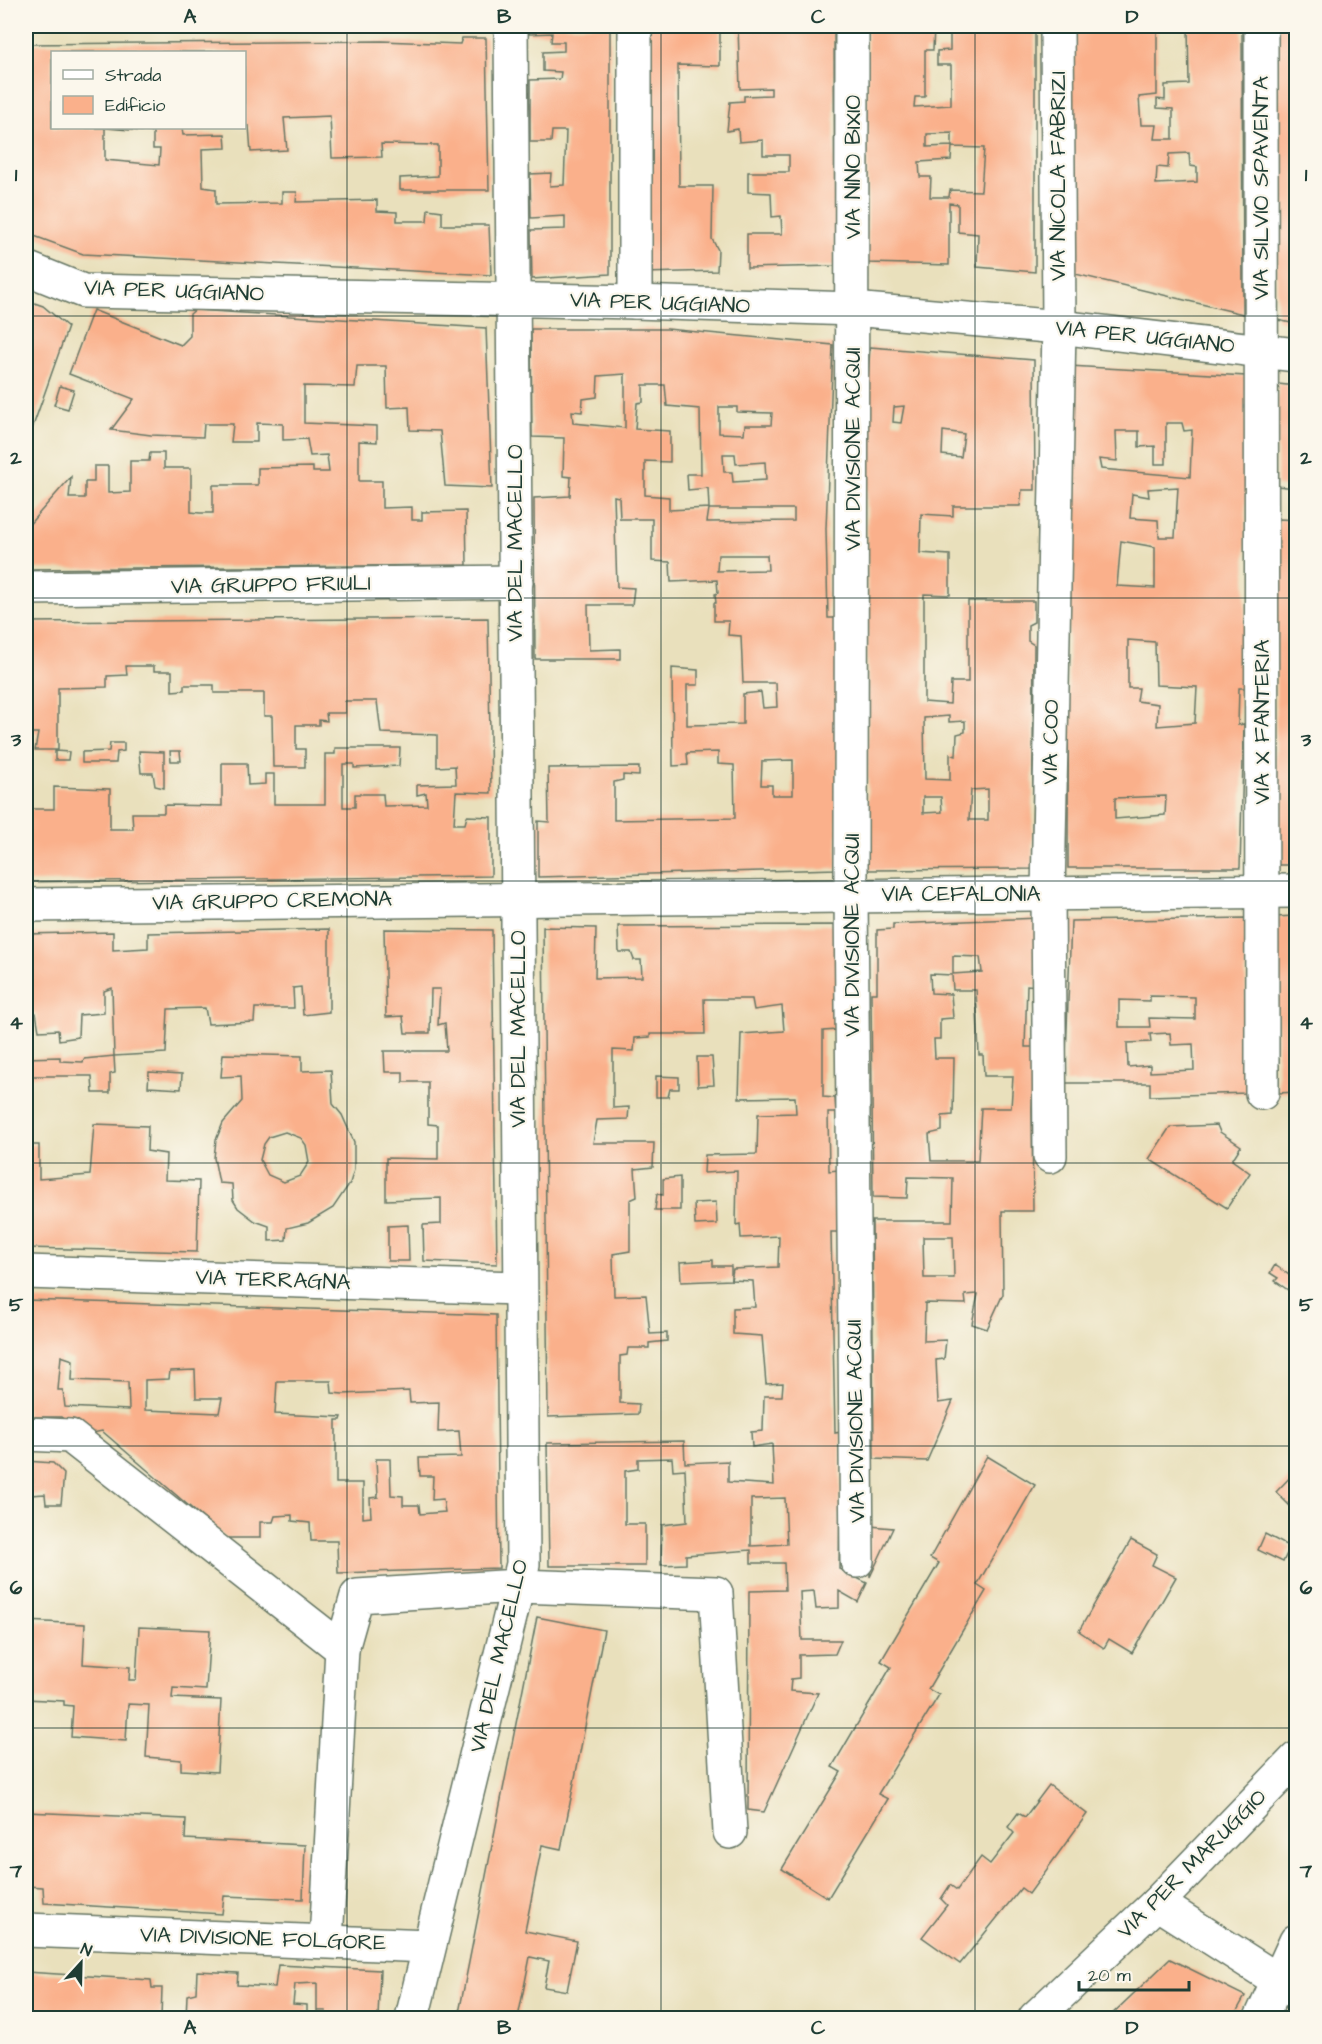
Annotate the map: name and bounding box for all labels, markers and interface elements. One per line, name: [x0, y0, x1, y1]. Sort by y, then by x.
text: A: [184, 3, 197, 31]
text: B: [497, 3, 512, 31]
text: C: [811, 3, 826, 31]
text: D: [1126, 3, 1139, 31]
legend: [51, 51, 246, 129]
text: Strada: [105, 63, 161, 88]
street label: VIA NICOLA FABRIZI: [1043, 71, 1074, 281]
street label: VIA SILVIO SPAVENTA: [1246, 76, 1277, 300]
text: Edificio: [105, 93, 165, 118]
street label: VIA NINO BIXIO: [838, 94, 869, 239]
text: 1: [15, 161, 18, 189]
text: 1: [1305, 161, 1308, 189]
street label: VIA PER UGGIANO: [83, 272, 265, 310]
street label: VIA PER UGGIANO: [569, 284, 751, 322]
street label: VIA PER UGGIANO: [1054, 312, 1237, 362]
street label: VIA DIVISIONE ACQUI: [838, 347, 869, 551]
text: 2: [9, 444, 22, 472]
street label: VIA DEL MACELLO: [500, 444, 531, 642]
text: 2: [1299, 444, 1312, 472]
street label: VIA GRUPPO FRIULI: [171, 568, 371, 602]
street label: VIA X FANTERIA: [1247, 640, 1278, 804]
street label: VIA COO: [1035, 699, 1067, 785]
text: 3: [10, 726, 22, 754]
text: 3: [1300, 726, 1312, 754]
street label: VIA DIVISIONE ACQUI: [837, 833, 868, 1037]
street label: VIA CEFALONIA: [881, 879, 1041, 910]
street label: VIA GRUPPO CREMONA: [152, 883, 392, 919]
street label: VIA DEL MACELLO: [503, 930, 534, 1128]
text: 4: [9, 1009, 23, 1037]
text: 4: [1299, 1009, 1313, 1037]
street label: VIA TERRAGNA: [195, 1262, 351, 1298]
text: 5: [9, 1291, 24, 1319]
text: 5: [1299, 1291, 1314, 1319]
street label: VIA DIVISIONE ACQUI: [839, 1319, 873, 1523]
street label: VIA DEL MACELLO: [462, 1556, 536, 1756]
text: 6: [10, 1574, 23, 1602]
text: 6: [1300, 1574, 1313, 1602]
street label: VIA PER MARUGGIO: [1110, 1782, 1274, 1946]
text: 7: [9, 1857, 23, 1885]
text: 7: [1299, 1857, 1313, 1885]
street label: VIA DIVISIONE FOLGORE: [139, 1919, 387, 1959]
north arrow: [51, 1933, 111, 1993]
text: N: [77, 1938, 95, 1962]
scale bar: [1079, 1954, 1188, 1992]
text: 20 m: [1088, 1963, 1131, 1988]
text: A: [184, 2014, 197, 2042]
text: B: [497, 2014, 512, 2042]
text: C: [811, 2014, 826, 2042]
text: D: [1126, 2014, 1139, 2042]

